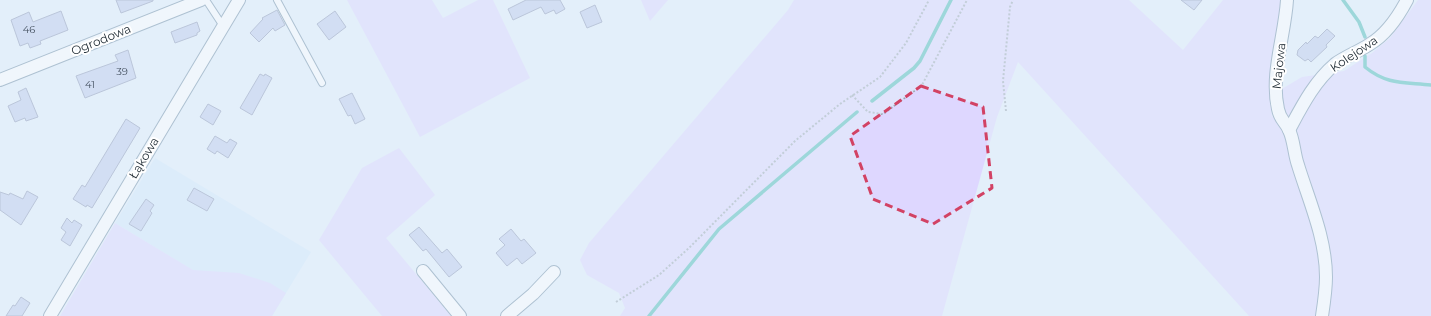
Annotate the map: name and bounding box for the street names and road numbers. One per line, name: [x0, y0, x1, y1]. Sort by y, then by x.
street label: Ogrodowa: [69, 21, 133, 58]
street label: Kolejowa: [1327, 32, 1380, 75]
street label: Majowa: [1269, 42, 1288, 90]
street label: Łąkowa: [125, 134, 162, 181]

